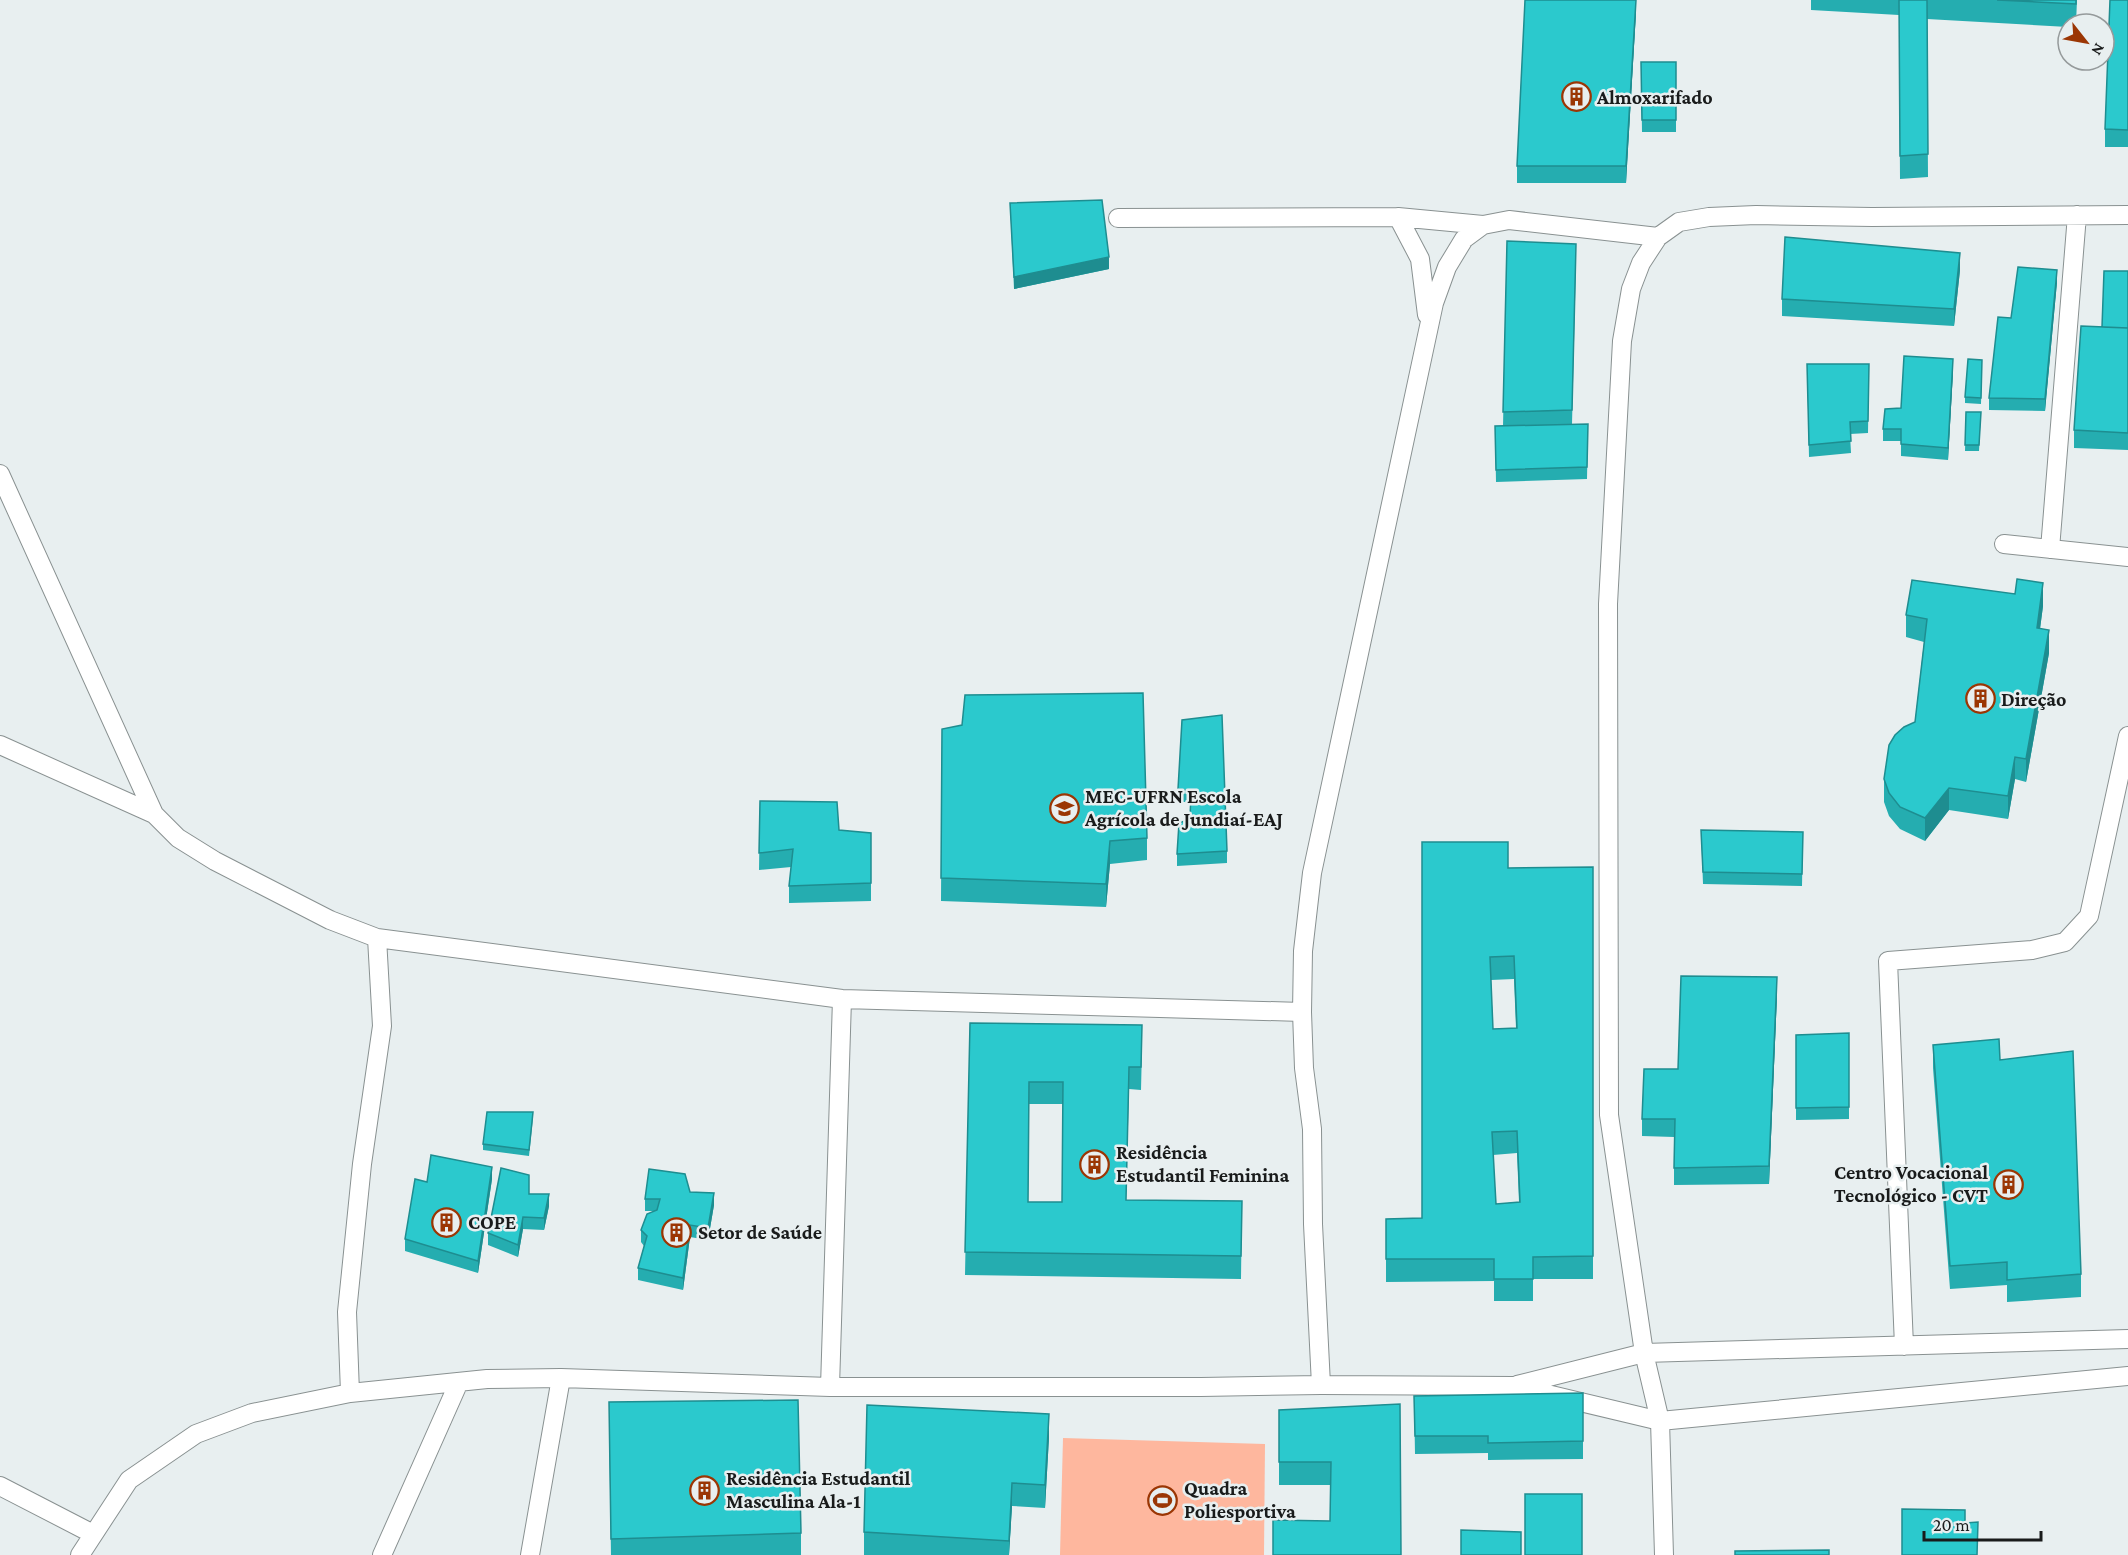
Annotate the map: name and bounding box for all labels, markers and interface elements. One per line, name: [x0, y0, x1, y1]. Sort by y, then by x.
north arrow: [2056, 12, 2116, 72]
text: N: [2088, 40, 2109, 59]
building icon: Almoxarifado: [1560, 81, 1592, 113]
place label: Almoxarifado: [1596, 86, 1713, 108]
building icon: Direção: [1964, 683, 1996, 715]
place label: Direção: [2001, 688, 2067, 710]
place label: MEC-UFRN Escola Agrícola de Jundiaí-EAJ: [1084, 785, 1283, 830]
school or university icon: MEC-UFRN Escola Agrícola de Jundiaí-EAJ: [1048, 792, 1080, 824]
place label: Residência Estudantil Feminina: [1116, 1141, 1290, 1186]
building icon: Residência Estudantil Feminina: [1079, 1148, 1111, 1180]
place label: Centro Vocacional Tecnológico - CVT: [1834, 1161, 1988, 1206]
building icon: Centro Vocacional Tecnológico - CVT: [1993, 1168, 2025, 1200]
building icon: COPE: [431, 1206, 463, 1238]
place label: COPE: [468, 1211, 517, 1233]
building icon: Setor de Saúde: [661, 1216, 693, 1248]
place label: Setor de Saúde: [698, 1221, 822, 1243]
place label: Residência Estudantil Masculina Ala-1: [726, 1467, 910, 1512]
building icon: Residência Estudantil Masculina Ala-1: [689, 1474, 721, 1506]
place label: Quadra Poliesportiva: [1184, 1477, 1296, 1522]
sports icon: Quadra Poliesportiva: [1147, 1484, 1179, 1516]
scale bar: [1924, 1504, 2041, 1542]
text: 20 m: [1933, 1515, 1970, 1535]

